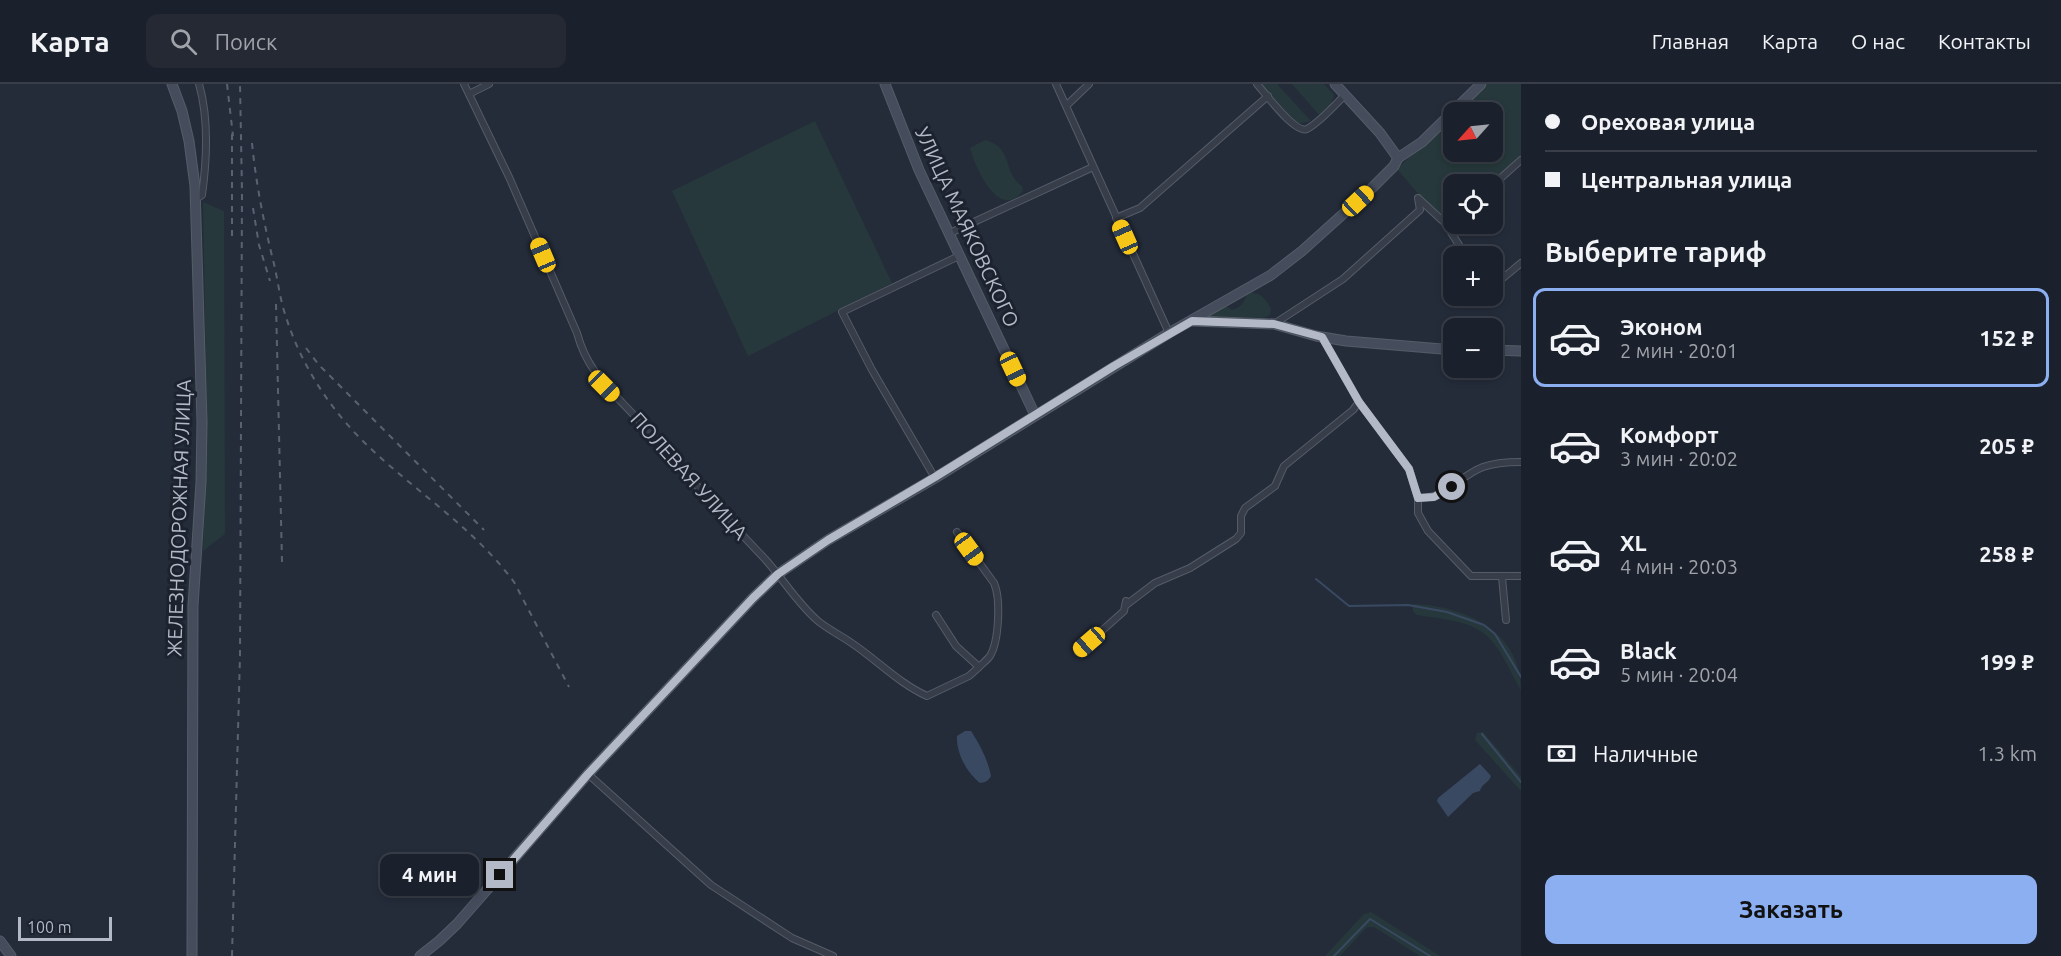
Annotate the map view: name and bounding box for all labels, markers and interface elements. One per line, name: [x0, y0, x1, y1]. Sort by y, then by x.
search box: [146, 14, 566, 68]
icon: search: [167, 25, 200, 58]
text: Карта: [30, 26, 110, 57]
text: Поиск: [215, 29, 277, 54]
text: Главная: [1652, 29, 1729, 53]
text: Карта: [1762, 29, 1818, 53]
text: О нас: [1851, 29, 1905, 53]
text: Контакты: [1938, 29, 2031, 53]
north arrow: [1443, 102, 1503, 162]
map controls: [1443, 102, 1503, 378]
text: Ореховая улица: [1581, 109, 1755, 134]
street label: УЛИЦА МАЯКОВСКОГО: [911, 123, 1024, 330]
text: Центральная улица: [1581, 167, 1792, 192]
button: locate: [1443, 174, 1503, 234]
car: [1339, 182, 1377, 220]
car: [1109, 217, 1141, 257]
car: [528, 235, 558, 275]
text: Выберите тариф: [1545, 237, 1767, 267]
button: +: [1443, 246, 1503, 306]
icon: car: [1548, 311, 1602, 365]
text: Эконом: [1620, 314, 1702, 339]
button: −: [1443, 318, 1503, 378]
text: 152 ₽: [1979, 325, 2034, 350]
text: 2 мин · 20:01: [1620, 339, 1738, 362]
car: [997, 349, 1029, 389]
car: [585, 367, 623, 405]
street label: ЖЕЛЕЗНОДОРОЖНАЯ УЛИЦА: [162, 379, 195, 657]
street label: ПОЛЕВАЯ УЛИЦА: [626, 407, 752, 544]
icon: car: [1548, 419, 1602, 473]
text: Комфорт: [1620, 422, 1719, 447]
text: 205 ₽: [1979, 433, 2034, 458]
text: 3 мин · 20:02: [1620, 447, 1738, 470]
route start: [1438, 473, 1465, 500]
icon: car: [1548, 527, 1602, 581]
car: [951, 529, 987, 569]
text: XL: [1620, 530, 1647, 555]
text: 258 ₽: [1979, 541, 2034, 566]
text: 4 мин · 20:03: [1620, 555, 1738, 578]
car: [1070, 623, 1108, 661]
icon: car: [1548, 635, 1602, 689]
text: Black: [1620, 638, 1677, 663]
text: 199 ₽: [1979, 649, 2034, 674]
text: 5 мин · 20:04: [1620, 663, 1738, 686]
icon: cash: [1545, 737, 1578, 770]
text: Наличные: [1593, 741, 1698, 766]
text: 1.3 km: [1978, 742, 2037, 765]
callout: 4 мин: [380, 854, 479, 896]
route end: [486, 861, 513, 888]
text: 4 мин: [402, 863, 457, 886]
button: Заказать: [1545, 875, 2037, 944]
scale bar: [18, 914, 112, 942]
text: 100 m: [27, 918, 72, 936]

